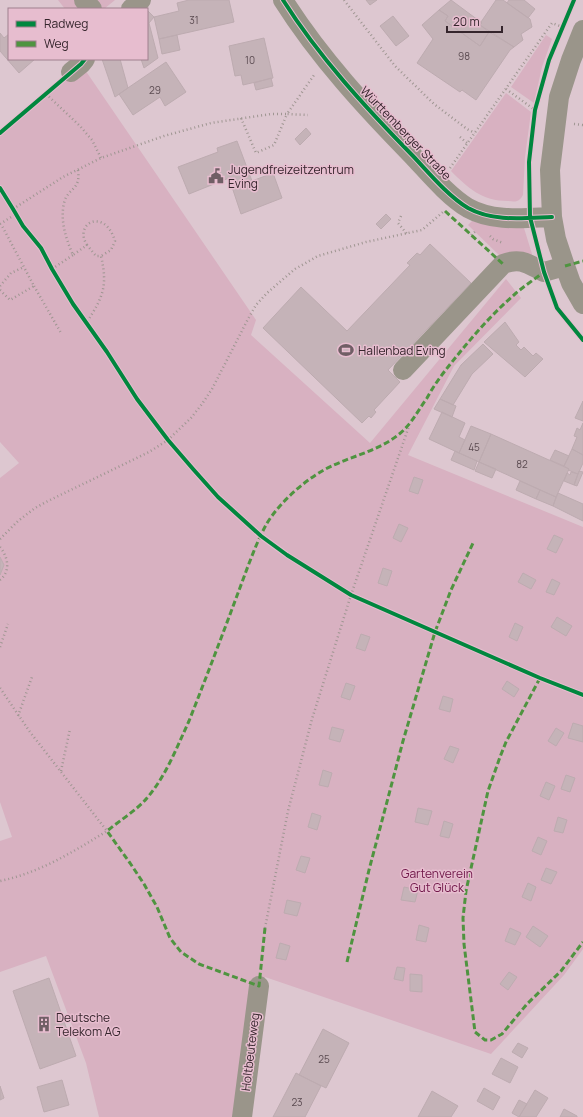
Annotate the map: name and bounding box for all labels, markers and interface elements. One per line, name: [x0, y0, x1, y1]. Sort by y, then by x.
legend: [8, 8, 148, 60]
scale bar: [447, 8, 502, 34]
house number: 31: [189, 13, 199, 27]
text: 20 m: [453, 13, 480, 30]
text: Radweg: [44, 15, 88, 32]
text: Weg: [44, 35, 69, 52]
house number: 98: [458, 49, 470, 63]
house number: 10: [245, 53, 255, 67]
street label: Württemberger Straße: [357, 82, 455, 184]
house number: 29: [149, 83, 161, 97]
place label: Jugendfreizeitzentrum Eving: [228, 161, 354, 192]
public building icon: Jugendfreizeitzentrum Eving: [207, 167, 225, 185]
sports icon: Hallenbad Eving: [337, 341, 355, 359]
place label: Hallenbad Eving: [358, 342, 446, 359]
house number: 45: [468, 440, 480, 454]
house number: 82: [516, 457, 528, 471]
park label: Gartenverein Gut Glück: [401, 865, 473, 896]
place label: Deutsche Telekom AG: [56, 1009, 121, 1040]
street label: Holtbeuteweg: [237, 1012, 263, 1092]
building icon: Deutsche Telekom AG: [35, 1015, 53, 1033]
house number: 25: [318, 1052, 330, 1066]
house number: 23: [291, 1095, 303, 1109]

